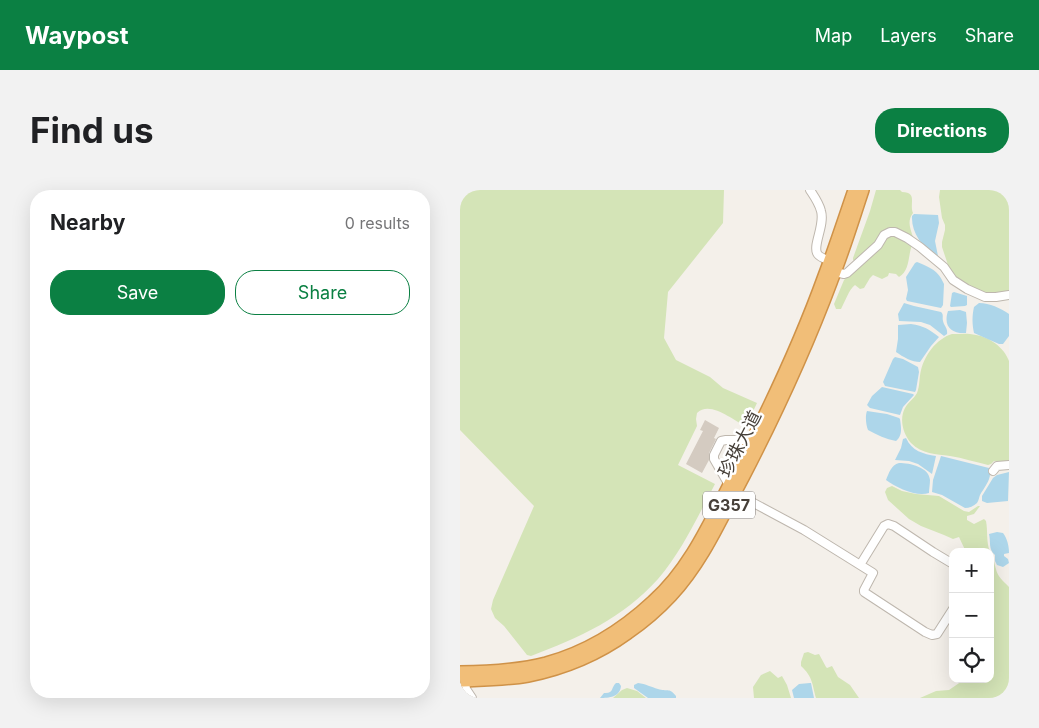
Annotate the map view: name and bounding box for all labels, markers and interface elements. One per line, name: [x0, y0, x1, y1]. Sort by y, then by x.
text: Waypost: [25, 21, 129, 50]
text: Map: [815, 25, 852, 46]
text: Layers: [880, 25, 937, 46]
text: Share: [965, 25, 1014, 46]
button: Directions: [875, 108, 1009, 153]
text: Find us: [30, 109, 154, 151]
text: Nearby: [50, 210, 125, 235]
text: 0 results: [345, 213, 410, 233]
button: Save: [50, 270, 225, 315]
button: Share: [235, 270, 410, 315]
street label: 珍珠大道: [714, 407, 765, 481]
road number: G357: [703, 492, 755, 518]
map controls: [949, 548, 994, 683]
button: +: [949, 548, 994, 593]
button: −: [949, 593, 994, 638]
button: locate: [949, 638, 994, 683]

